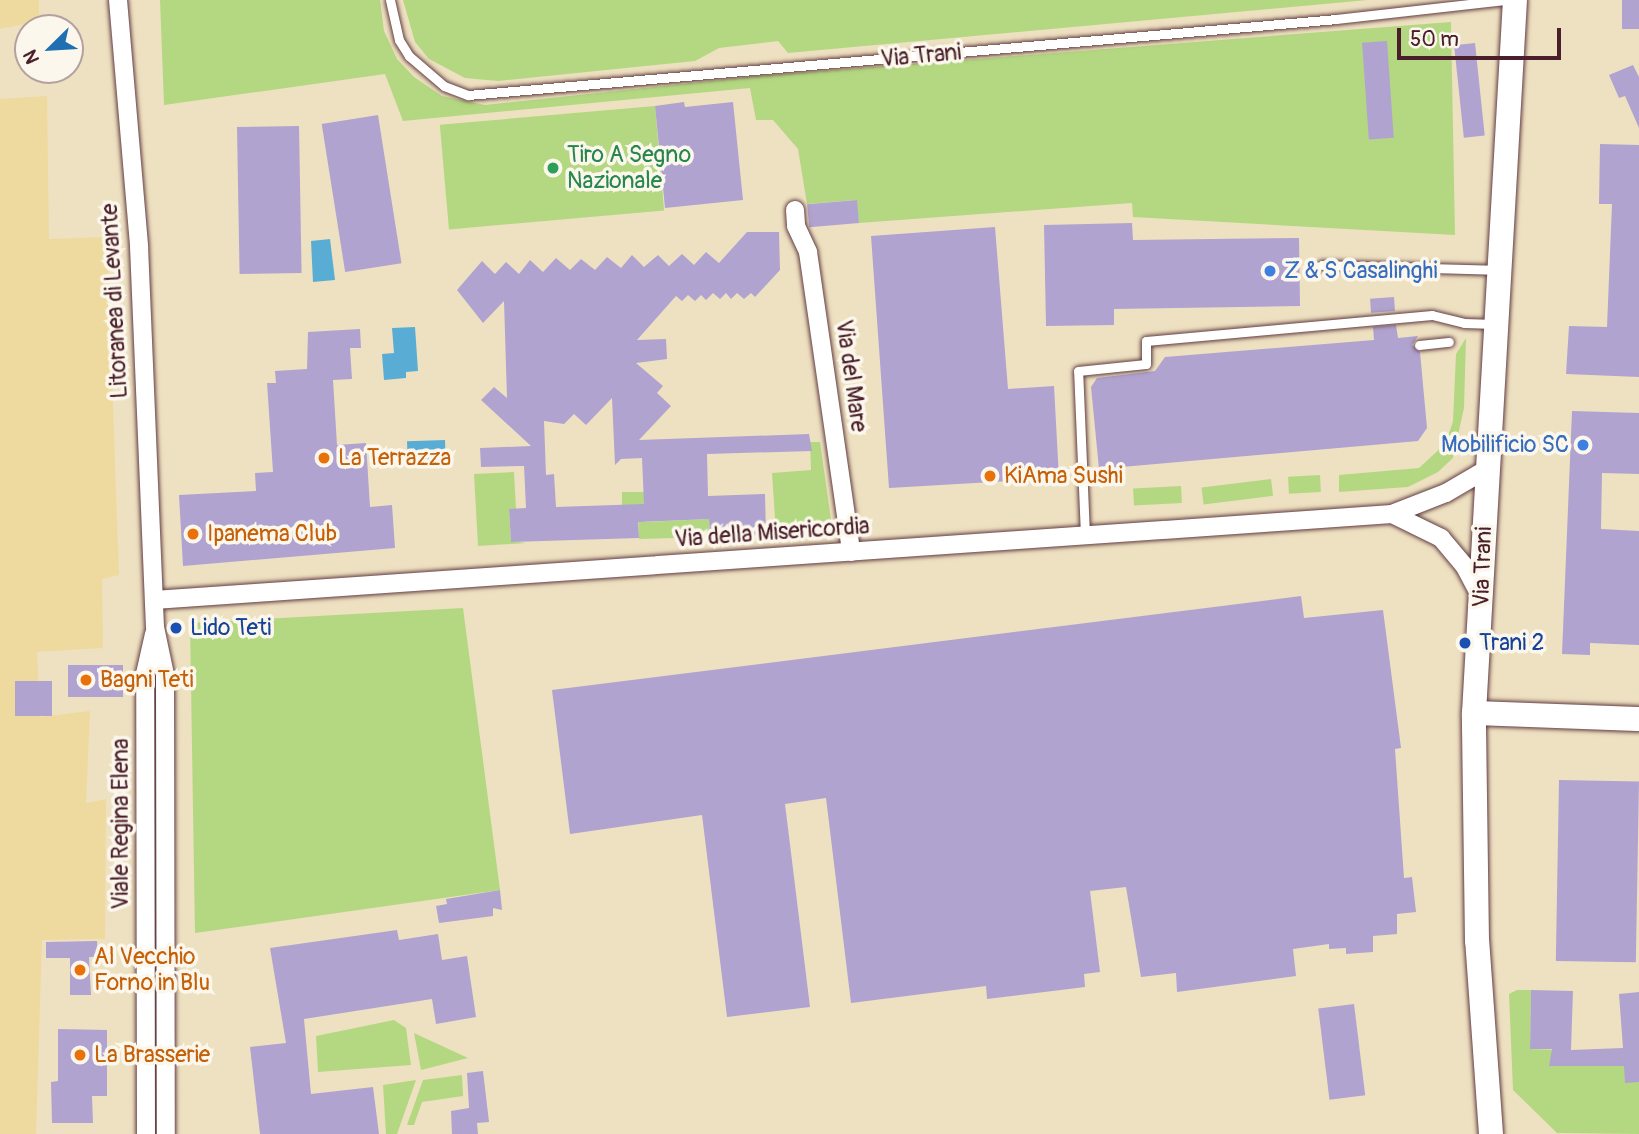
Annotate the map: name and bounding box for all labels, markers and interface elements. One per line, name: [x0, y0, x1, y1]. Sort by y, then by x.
north arrow: [14, 14, 84, 84]
scale bar: [1401, 14, 1566, 58]
text: 50 m: [1410, 26, 1459, 53]
street label: Via Trani: [879, 39, 963, 73]
text: N: [18, 46, 45, 67]
place label: Tiro A Segno Nazionale: [567, 141, 691, 195]
marker: Tiro A Segno Nazionale: [545, 160, 561, 176]
street label: Litoranea di Levante: [96, 203, 134, 399]
place label: Z & S Casalinghi: [1284, 257, 1438, 285]
marker: Z & S Casalinghi: [1262, 263, 1278, 279]
street label: Via del Mare: [829, 318, 873, 434]
place label: Mobilificio SC: [1441, 431, 1569, 459]
marker: Mobilificio SC: [1575, 437, 1591, 453]
place label: La Terrazza: [338, 444, 451, 472]
marker: La Terrazza: [316, 450, 332, 466]
place label: KiAma Sushi: [1004, 462, 1123, 490]
marker: KiAma Sushi: [982, 468, 998, 484]
street label: Via della Misericordia: [674, 512, 870, 554]
place label: Ipanema Club: [207, 520, 337, 548]
marker: Ipanema Club: [185, 526, 201, 542]
street label: Via Trani: [1468, 526, 1498, 608]
place label: Lido Teti: [190, 614, 271, 642]
marker: Lido Teti: [168, 620, 184, 636]
place label: Trani 2: [1479, 629, 1544, 657]
marker: Trani 2: [1457, 635, 1473, 651]
place label: Bagni Teti: [100, 666, 193, 694]
marker: Bagni Teti: [78, 672, 94, 688]
street label: Viale Regina Elena: [107, 738, 135, 910]
place label: Al Vecchio Forno in Blu: [94, 943, 210, 997]
marker: Al Vecchio Forno in Blu: [72, 962, 88, 978]
place label: La Brasserie: [94, 1041, 210, 1069]
marker: La Brasserie: [72, 1047, 88, 1063]

